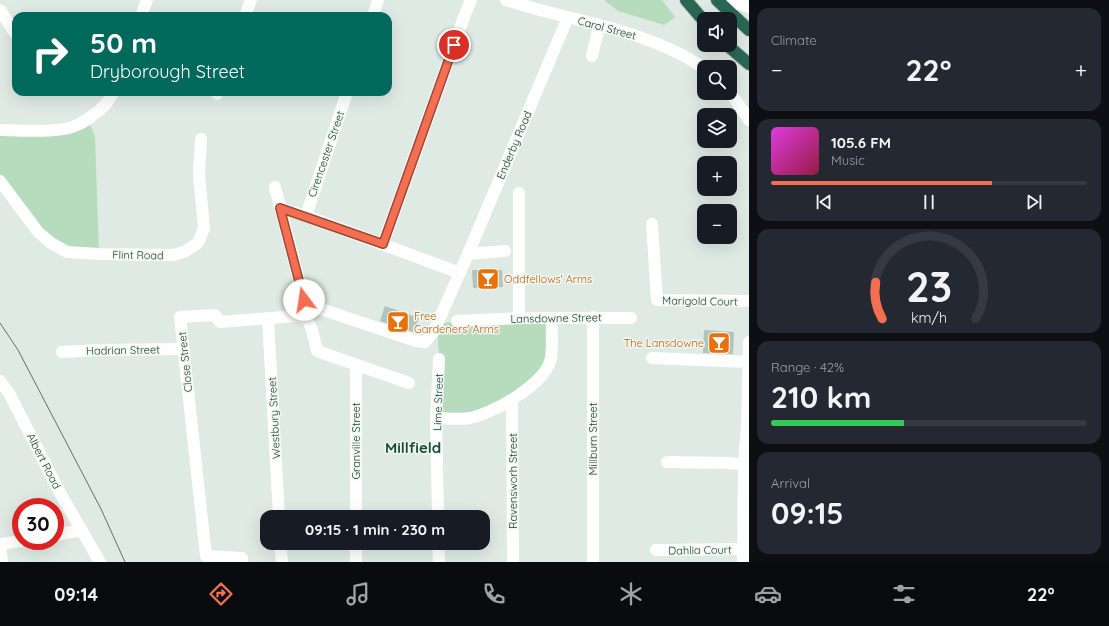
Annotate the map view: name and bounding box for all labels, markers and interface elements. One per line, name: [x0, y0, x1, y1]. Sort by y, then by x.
map controls: [697, 12, 737, 244]
button: sound: [697, 12, 737, 52]
street label: Carol Street: [576, 13, 638, 43]
text: 50 m: [90, 25, 157, 60]
icon: right: [24, 28, 76, 80]
pin: [437, 28, 471, 62]
text: Climate: [771, 32, 817, 48]
icon: arrive: [443, 34, 465, 56]
text: 22°: [906, 51, 951, 89]
text: −: [771, 56, 782, 84]
text: +: [1075, 56, 1087, 84]
text: Dryborough Street: [90, 60, 245, 83]
button: search: [697, 60, 737, 100]
button: layers: [697, 108, 737, 148]
street label: Cirencester Street: [305, 109, 347, 199]
street label: Enderby Road: [493, 109, 535, 181]
text: 105.6 FM: [831, 133, 891, 152]
text: Music: [831, 152, 865, 168]
button: +: [697, 156, 737, 196]
icon: previous: [813, 191, 835, 213]
icon: pause: [918, 191, 940, 213]
icon: next: [1023, 191, 1045, 213]
button: −: [697, 204, 737, 244]
street label: Flint Road: [112, 248, 164, 262]
text: 23: [906, 260, 952, 312]
bar icon: Oddfellows' Arms: [475, 266, 501, 292]
place label: Oddfellows' Arms: [504, 272, 592, 286]
position arrow: [283, 279, 325, 321]
street label: Marigold Court: [662, 293, 738, 309]
bar icon: Free Gardeners' Arms: [385, 309, 411, 335]
place label: Free Gardeners' Arms: [414, 309, 499, 336]
text: km/h: [911, 309, 947, 327]
street label: Lansdowne Street: [510, 310, 602, 326]
bar icon: The Lansdowne: [706, 330, 732, 356]
street label: Close Street: [175, 331, 195, 393]
place label: The Lansdowne: [624, 336, 704, 350]
street label: Hadrian Street: [86, 342, 160, 358]
text: Range · 42%: [771, 359, 844, 375]
street label: Lime Street: [430, 373, 446, 431]
street label: Westbury Street: [265, 376, 283, 459]
text: 210 km: [771, 378, 871, 416]
street label: Granville Street: [349, 402, 363, 480]
street label: Millburn Street: [586, 402, 600, 476]
street label: Albert Road: [24, 431, 64, 491]
street label: Ravensworh Street: [506, 433, 520, 529]
district label: Millfield: [385, 438, 441, 457]
text: Arrival: [771, 475, 810, 491]
text: 09:15: [771, 494, 844, 532]
speed limit sign: 30: [12, 498, 64, 550]
text: 09:15 · 1 min · 230 m: [305, 520, 445, 539]
street label: Dahlia Court: [668, 542, 732, 558]
icon: directions: [207, 580, 235, 608]
icon: music: [344, 580, 372, 608]
icon: phone: [480, 580, 508, 608]
icon: climate: [617, 580, 645, 608]
icon: car: [754, 580, 782, 608]
icon: filters: [890, 580, 918, 608]
text: 09:14: [54, 583, 98, 606]
text: 22°: [1027, 583, 1055, 606]

